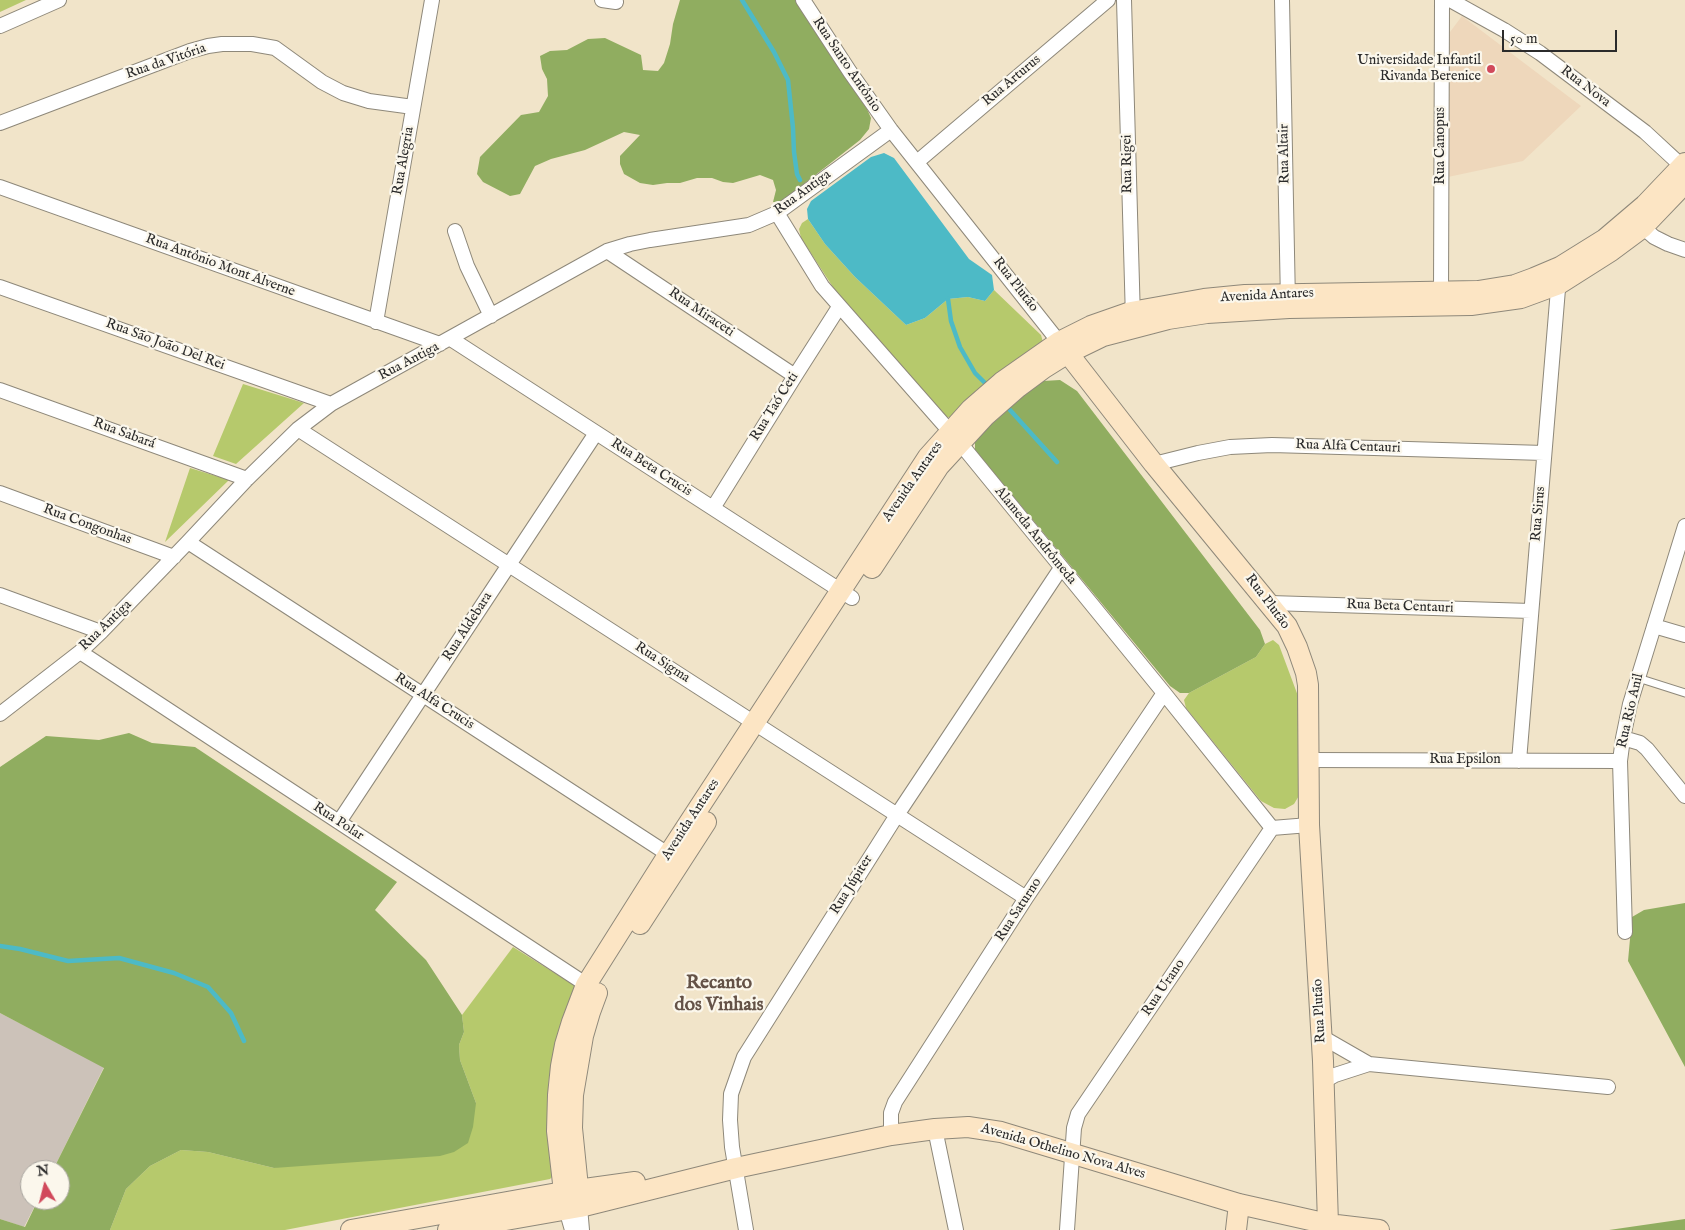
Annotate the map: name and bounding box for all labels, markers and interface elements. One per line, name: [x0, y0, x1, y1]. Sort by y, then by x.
street label: Rua Santo Antônio: [808, 14, 884, 116]
scale bar: [1505, 20, 1620, 52]
text: 50 m: [1510, 29, 1538, 48]
street label: Rua da Vitória: [124, 40, 208, 84]
street label: Rua Arturus: [979, 52, 1045, 110]
place label: Universidade Infantil Rivanda Berenice: [1357, 53, 1481, 85]
marker: Universidade Infantil Rivanda Berenice: [1485, 63, 1497, 75]
street label: Rua Nova: [1557, 63, 1613, 111]
street label: Rua Canopus: [1433, 107, 1449, 185]
street label: Rua Altair: [1276, 124, 1294, 184]
street label: Rua Alegria: [390, 126, 418, 196]
street label: Rua Rigei: [1119, 134, 1137, 194]
street label: Rua Antiga: [771, 167, 835, 219]
street label: Rua Antônio Mont Alverne: [143, 231, 297, 301]
street label: Rua Plutão: [989, 254, 1041, 316]
street label: Rua Miraceti: [665, 285, 737, 341]
street label: Avenida Antares: [1220, 285, 1314, 307]
street label: Rua São João Del Rei: [103, 316, 227, 374]
street label: Rua Antiga: [376, 339, 442, 385]
street label: Rua Taó Ceti: [747, 370, 803, 444]
street label: Rua Sabará: [91, 415, 157, 453]
street label: Rua Beta Crucis: [607, 435, 695, 501]
street label: Rua Alfa Centauri: [1295, 437, 1401, 457]
street label: Avenida Antares: [879, 439, 947, 525]
street label: Alameda Andrômeda: [990, 484, 1080, 588]
street label: Rua Sirus: [1528, 486, 1550, 542]
street label: Rua Congonhas: [41, 501, 133, 549]
street label: Rua Plutão: [1241, 571, 1293, 633]
street label: Rua Aldebara: [439, 589, 497, 665]
street label: Rua Antiga: [76, 597, 136, 655]
street label: Rua Beta Centauri: [1346, 597, 1454, 617]
street label: Rua Sigma: [631, 639, 693, 687]
street label: Rua Alfa Crucis: [391, 670, 477, 734]
street label: Rua Rio Anil: [1614, 672, 1648, 750]
street label: Rua Epsilon: [1429, 752, 1501, 768]
street label: Avenida Antares: [658, 776, 724, 864]
street label: Rua Polar: [309, 799, 367, 845]
street label: Rua Júpiter: [827, 852, 877, 918]
street label: Rua Saturno: [992, 875, 1046, 945]
street label: Rua Urano: [1139, 957, 1189, 1019]
district label: Recanto dos Vinhais: [675, 973, 763, 1017]
street label: Rua Plutão: [1310, 978, 1330, 1044]
street label: Avenida Othelino Nova Alves: [979, 1120, 1147, 1184]
north arrow: [20, 1160, 70, 1210]
text: N: [36, 1161, 50, 1181]

